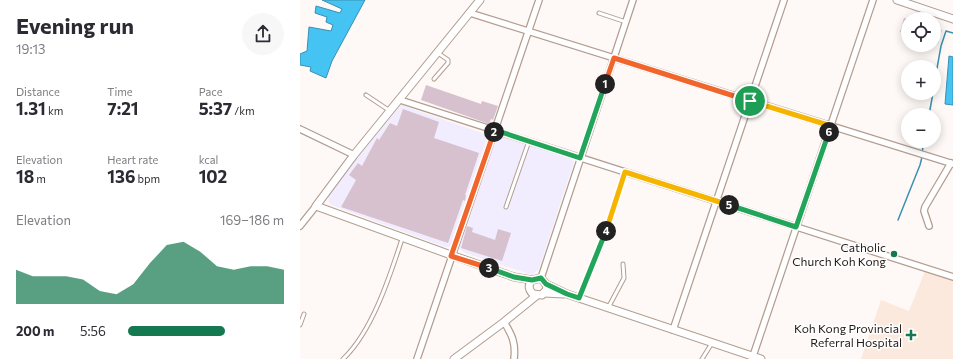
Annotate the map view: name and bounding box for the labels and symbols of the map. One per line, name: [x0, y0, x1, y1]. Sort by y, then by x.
pin: 1: [595, 74, 615, 94]
pin: [733, 84, 767, 118]
pin: 2: [484, 122, 504, 142]
pin: 6: [819, 122, 839, 142]
pin: 5: [719, 195, 739, 215]
pin: 4: [596, 221, 616, 241]
place label: Catholic Church Koh Kong: [792, 240, 886, 268]
marker: Catholic Church Koh Kong: [889, 249, 899, 259]
pin: 3: [479, 258, 499, 278]
place label: Koh Kong Provincial Referral Hospital: [794, 321, 902, 349]
marker: Koh Kong Provincial Referral Hospital: [905, 329, 917, 341]

